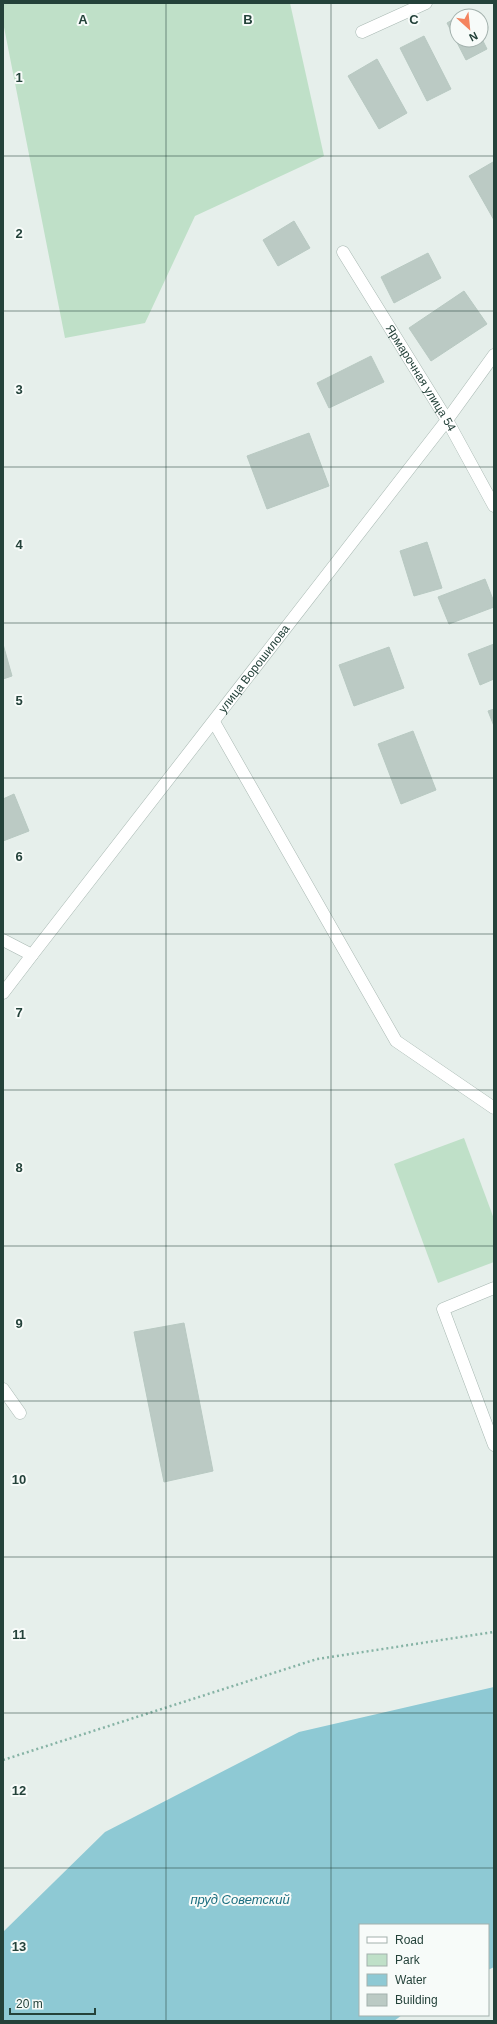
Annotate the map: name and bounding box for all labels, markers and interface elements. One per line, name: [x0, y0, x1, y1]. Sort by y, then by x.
north arrow: [449, 8, 489, 48]
text: A: [78, 12, 88, 27]
text: B: [243, 12, 253, 27]
text: C: [409, 12, 419, 27]
text: N: [467, 30, 480, 44]
text: 1: [15, 70, 23, 85]
text: 2: [15, 226, 23, 241]
street label: Ярмарочная улица 54: [383, 322, 459, 434]
text: 3: [15, 382, 23, 397]
text: 4: [15, 537, 23, 552]
street label: улица Ворошилова: [216, 622, 293, 715]
text: 5: [15, 693, 23, 708]
text: 6: [15, 849, 23, 864]
text: 7: [15, 1005, 23, 1020]
text: 8: [15, 1160, 23, 1175]
text: 9: [15, 1316, 23, 1331]
text: 10: [12, 1472, 26, 1487]
text: 11: [12, 1627, 26, 1642]
text: 12: [12, 1783, 26, 1798]
water label: пруд Советский: [190, 1892, 290, 1907]
legend: [359, 1924, 489, 2016]
text: Road: [395, 1933, 424, 1947]
text: 13: [12, 1939, 26, 1954]
text: Park: [395, 1953, 421, 1967]
text: Water: [395, 1973, 427, 1987]
scale bar: [10, 1990, 95, 2016]
text: Building: [395, 1993, 438, 2007]
text: 20 m: [16, 1997, 43, 2011]

